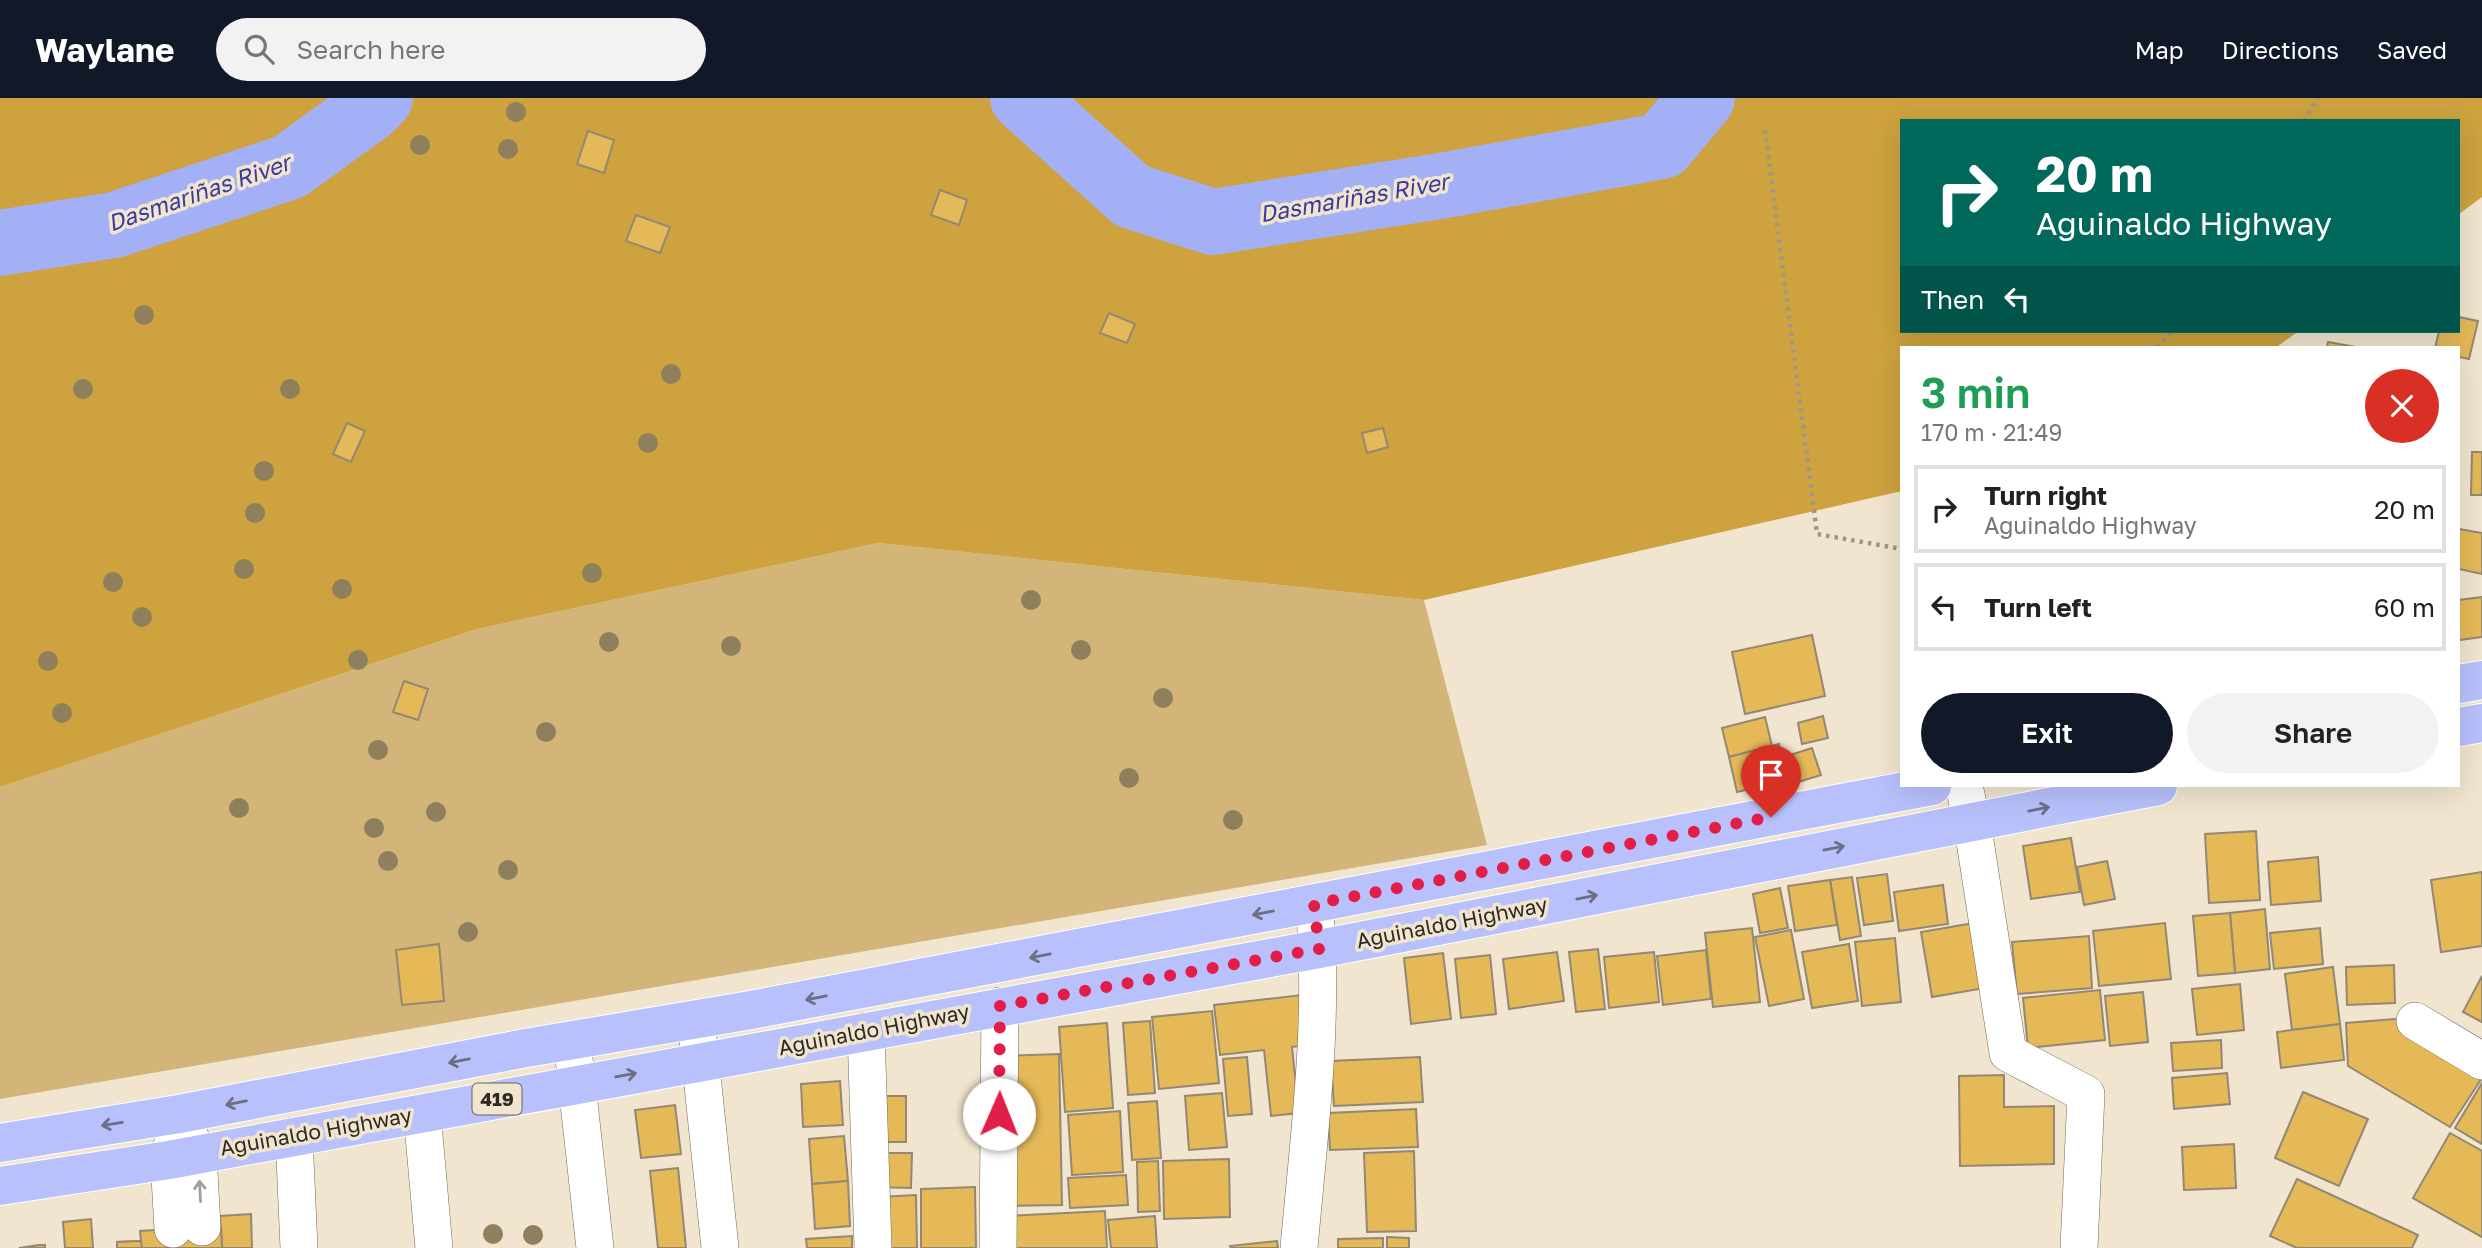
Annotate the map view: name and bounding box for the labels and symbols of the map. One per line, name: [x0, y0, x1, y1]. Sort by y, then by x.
water label: Dasmariñas River: [104, 147, 297, 236]
water label: Dasmariñas River: [1257, 166, 1453, 227]
pin: [1741, 745, 1801, 817]
one-way arrow: [2027, 801, 2050, 815]
one-way arrow: [1822, 841, 1845, 855]
one-way arrow: [1575, 889, 1598, 903]
street label: Aguinaldo Highway: [1354, 891, 1550, 953]
one-way arrow: [1252, 907, 1275, 921]
one-way arrow: [1029, 949, 1051, 963]
one-way arrow: [805, 991, 828, 1005]
street label: Aguinaldo Highway: [776, 998, 972, 1060]
one-way arrow: [448, 1055, 471, 1068]
one-way arrow: [614, 1068, 637, 1081]
position arrow: [962, 1077, 1036, 1151]
road number: 419: [472, 1084, 522, 1114]
one-way arrow: [225, 1097, 247, 1110]
street label: Aguinaldo Highway: [218, 1101, 414, 1161]
one-way arrow: [101, 1118, 124, 1131]
one-way arrow: [193, 1180, 206, 1203]

